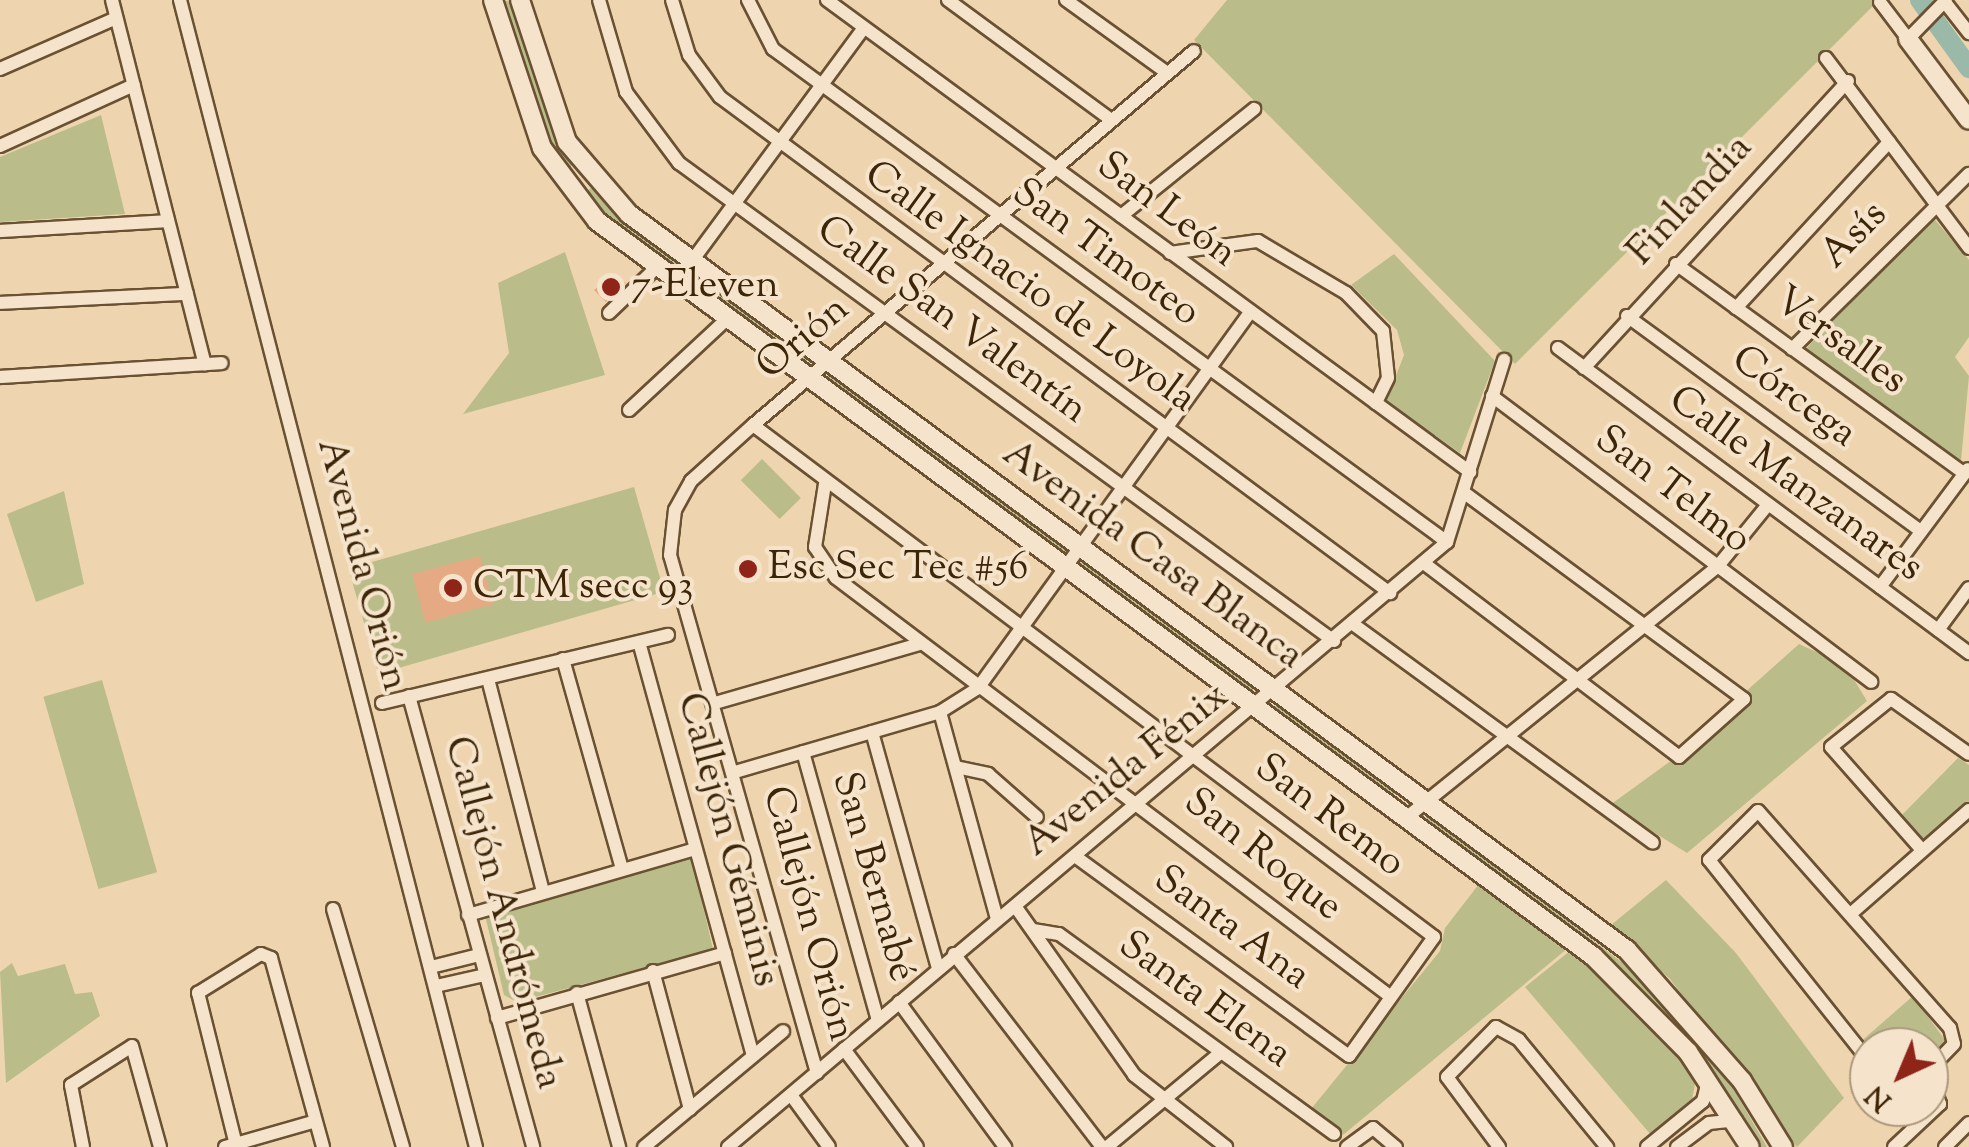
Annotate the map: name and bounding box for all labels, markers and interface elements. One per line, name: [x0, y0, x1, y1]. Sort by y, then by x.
street label: Finlandia: [1618, 125, 1764, 277]
street label: San León: [1087, 143, 1245, 279]
street label: Calle Ignacio de Loyola: [854, 152, 1204, 424]
street label: San Timoteo: [1002, 170, 1208, 338]
street label: Asís: [1812, 192, 1898, 280]
street label: Calle San Valentín: [806, 207, 1096, 435]
place label: 7-Eleven: [631, 263, 779, 311]
marker: 7-Eleven: [600, 276, 622, 298]
street label: Versalles: [1763, 278, 1915, 406]
street label: Orión: [748, 287, 860, 391]
street label: Córcega: [1721, 337, 1865, 459]
street label: Calle Manzanares: [1659, 377, 1931, 593]
street label: San Telmo: [1584, 417, 1760, 565]
street label: Avenida Casa Blanca: [992, 431, 1312, 681]
street label: Avenida Orión: [304, 434, 418, 696]
place label: Esc Sec Tec #56: [768, 545, 1028, 593]
marker: Esc Sec Tec #56: [737, 558, 759, 580]
place label: CTM secc 93: [473, 564, 693, 612]
marker: CTM secc 93: [442, 577, 464, 599]
street label: Avenida Fénix: [1015, 674, 1239, 868]
street label: Callejón Géminis: [665, 688, 789, 992]
street label: Callejón Andrómeda: [432, 732, 572, 1094]
street label: San Remo: [1245, 745, 1413, 889]
street label: San Bernabé: [819, 767, 925, 987]
street label: San Roque: [1173, 779, 1351, 933]
street label: Callejón Orión: [750, 782, 864, 1046]
street label: Santa Ana: [1144, 856, 1318, 1002]
street label: Santa Elena: [1108, 922, 1300, 1080]
north arrow: [1849, 1027, 1949, 1127]
text: N: [1858, 1075, 1901, 1119]

